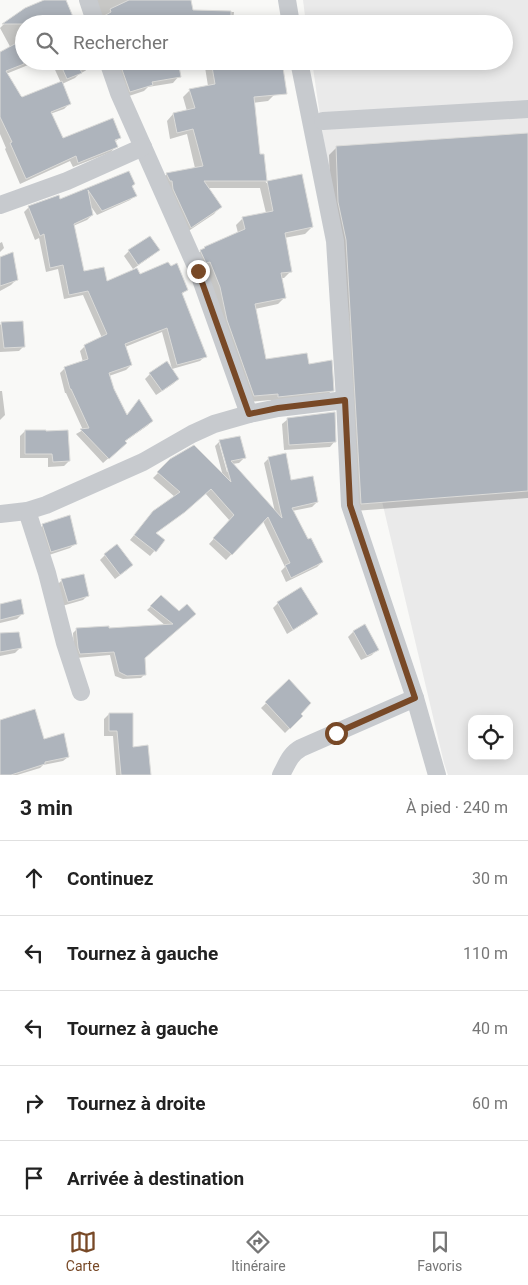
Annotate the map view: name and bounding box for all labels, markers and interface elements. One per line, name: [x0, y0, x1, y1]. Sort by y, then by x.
search box: [15, 15, 513, 70]
icon: search: [33, 29, 61, 57]
text: Rechercher: [73, 31, 168, 54]
route end: [187, 260, 210, 283]
map controls: [468, 715, 513, 760]
button: locate: [468, 715, 513, 760]
route start: [325, 722, 348, 745]
text: 3 min: [20, 796, 73, 820]
text: À pied · 240 m: [406, 798, 508, 817]
icon: ahead: [20, 864, 48, 892]
text: Continuez: [67, 867, 153, 890]
text: 30 m: [472, 869, 508, 888]
icon: left: [20, 939, 48, 967]
text: Tournez à gauche: [67, 942, 218, 965]
text: 110 m: [463, 944, 508, 963]
icon: left: [20, 1014, 48, 1042]
text: Tournez à gauche: [67, 1017, 218, 1040]
text: 40 m: [472, 1019, 508, 1038]
icon: right: [20, 1089, 48, 1117]
text: Tournez à droite: [67, 1092, 206, 1115]
text: 60 m: [472, 1094, 508, 1113]
icon: arrive: [20, 1164, 48, 1192]
text: Arrivée à destination: [67, 1167, 244, 1190]
tab: Carte: [66, 1228, 100, 1274]
tab: Itinéraire: [231, 1228, 286, 1274]
tab: Favoris: [417, 1228, 462, 1274]

